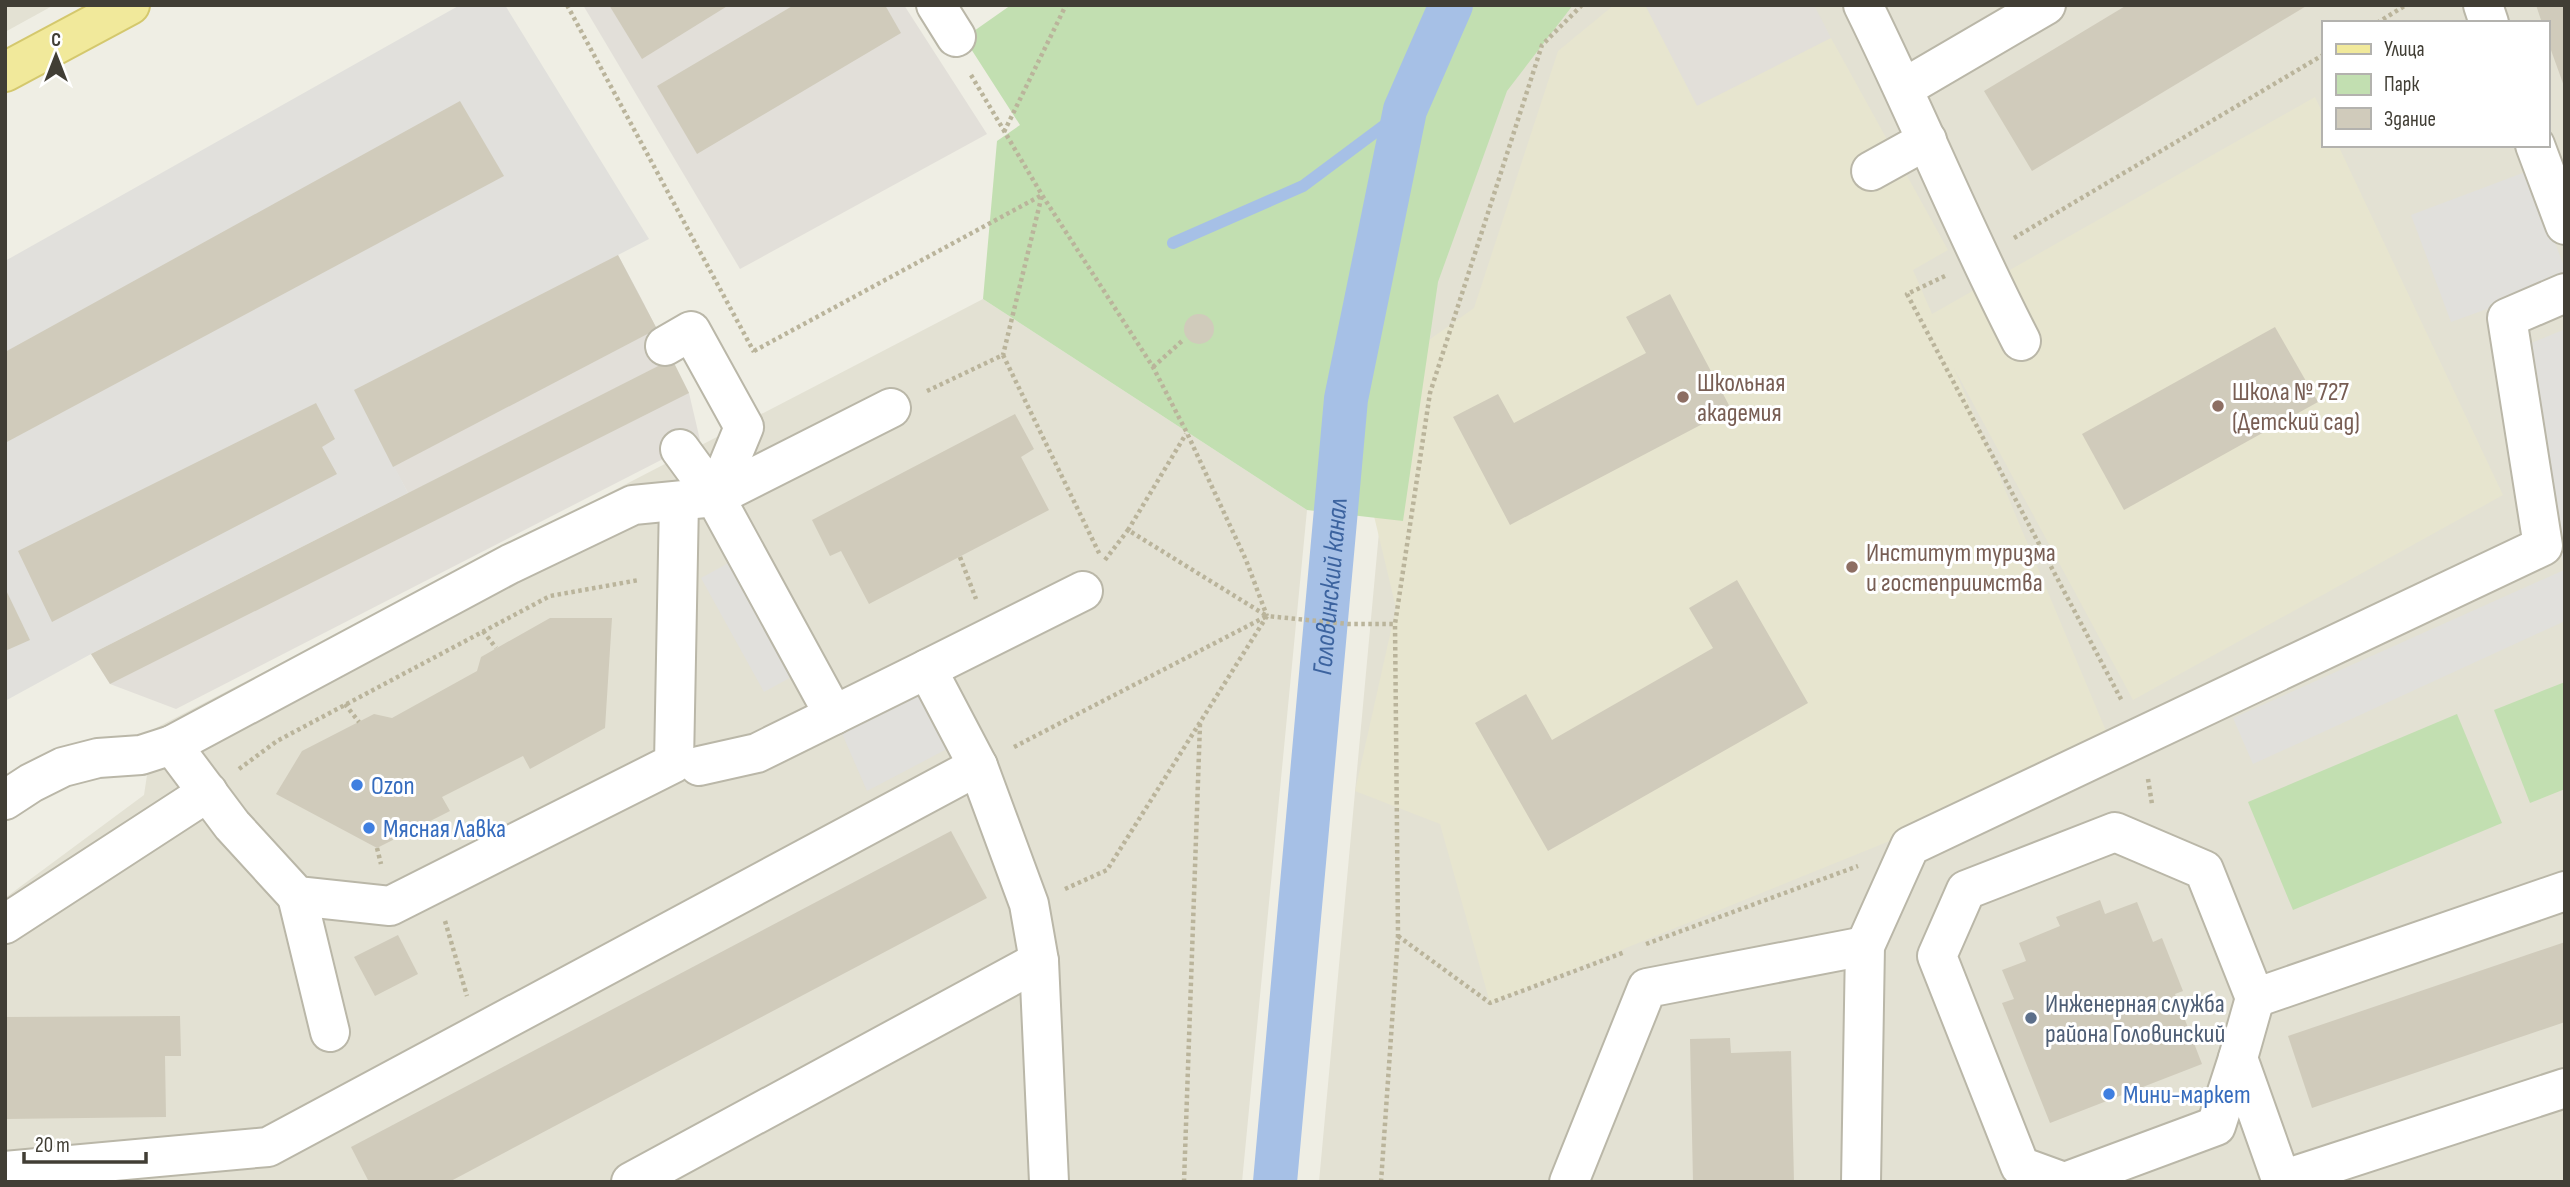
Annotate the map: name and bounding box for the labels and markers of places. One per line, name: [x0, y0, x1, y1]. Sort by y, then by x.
place label: Школьная академия: [1697, 368, 1785, 429]
place label: Школа № 727 (Детский сад): [2232, 377, 2360, 438]
marker: Школьная академия: [1675, 389, 1691, 405]
marker: Школа № 727 (Детский сад): [2210, 398, 2226, 414]
place label: Институт туризма и гостеприимства: [1866, 538, 2056, 599]
marker: Институт туризма и гостеприимства: [1844, 559, 1860, 575]
place label: Ozon: [371, 771, 415, 802]
marker: Ozon: [349, 777, 365, 793]
place label: Мясная Лавка: [383, 814, 506, 845]
marker: Мясная Лавка: [361, 820, 377, 836]
place label: Инженерная служба района Головинский: [2045, 989, 2225, 1050]
marker: Инженерная служба района Головинский: [2023, 1010, 2039, 1026]
place label: Мини-маркет: [2123, 1080, 2251, 1111]
marker: Мини-маркет: [2101, 1086, 2117, 1102]

